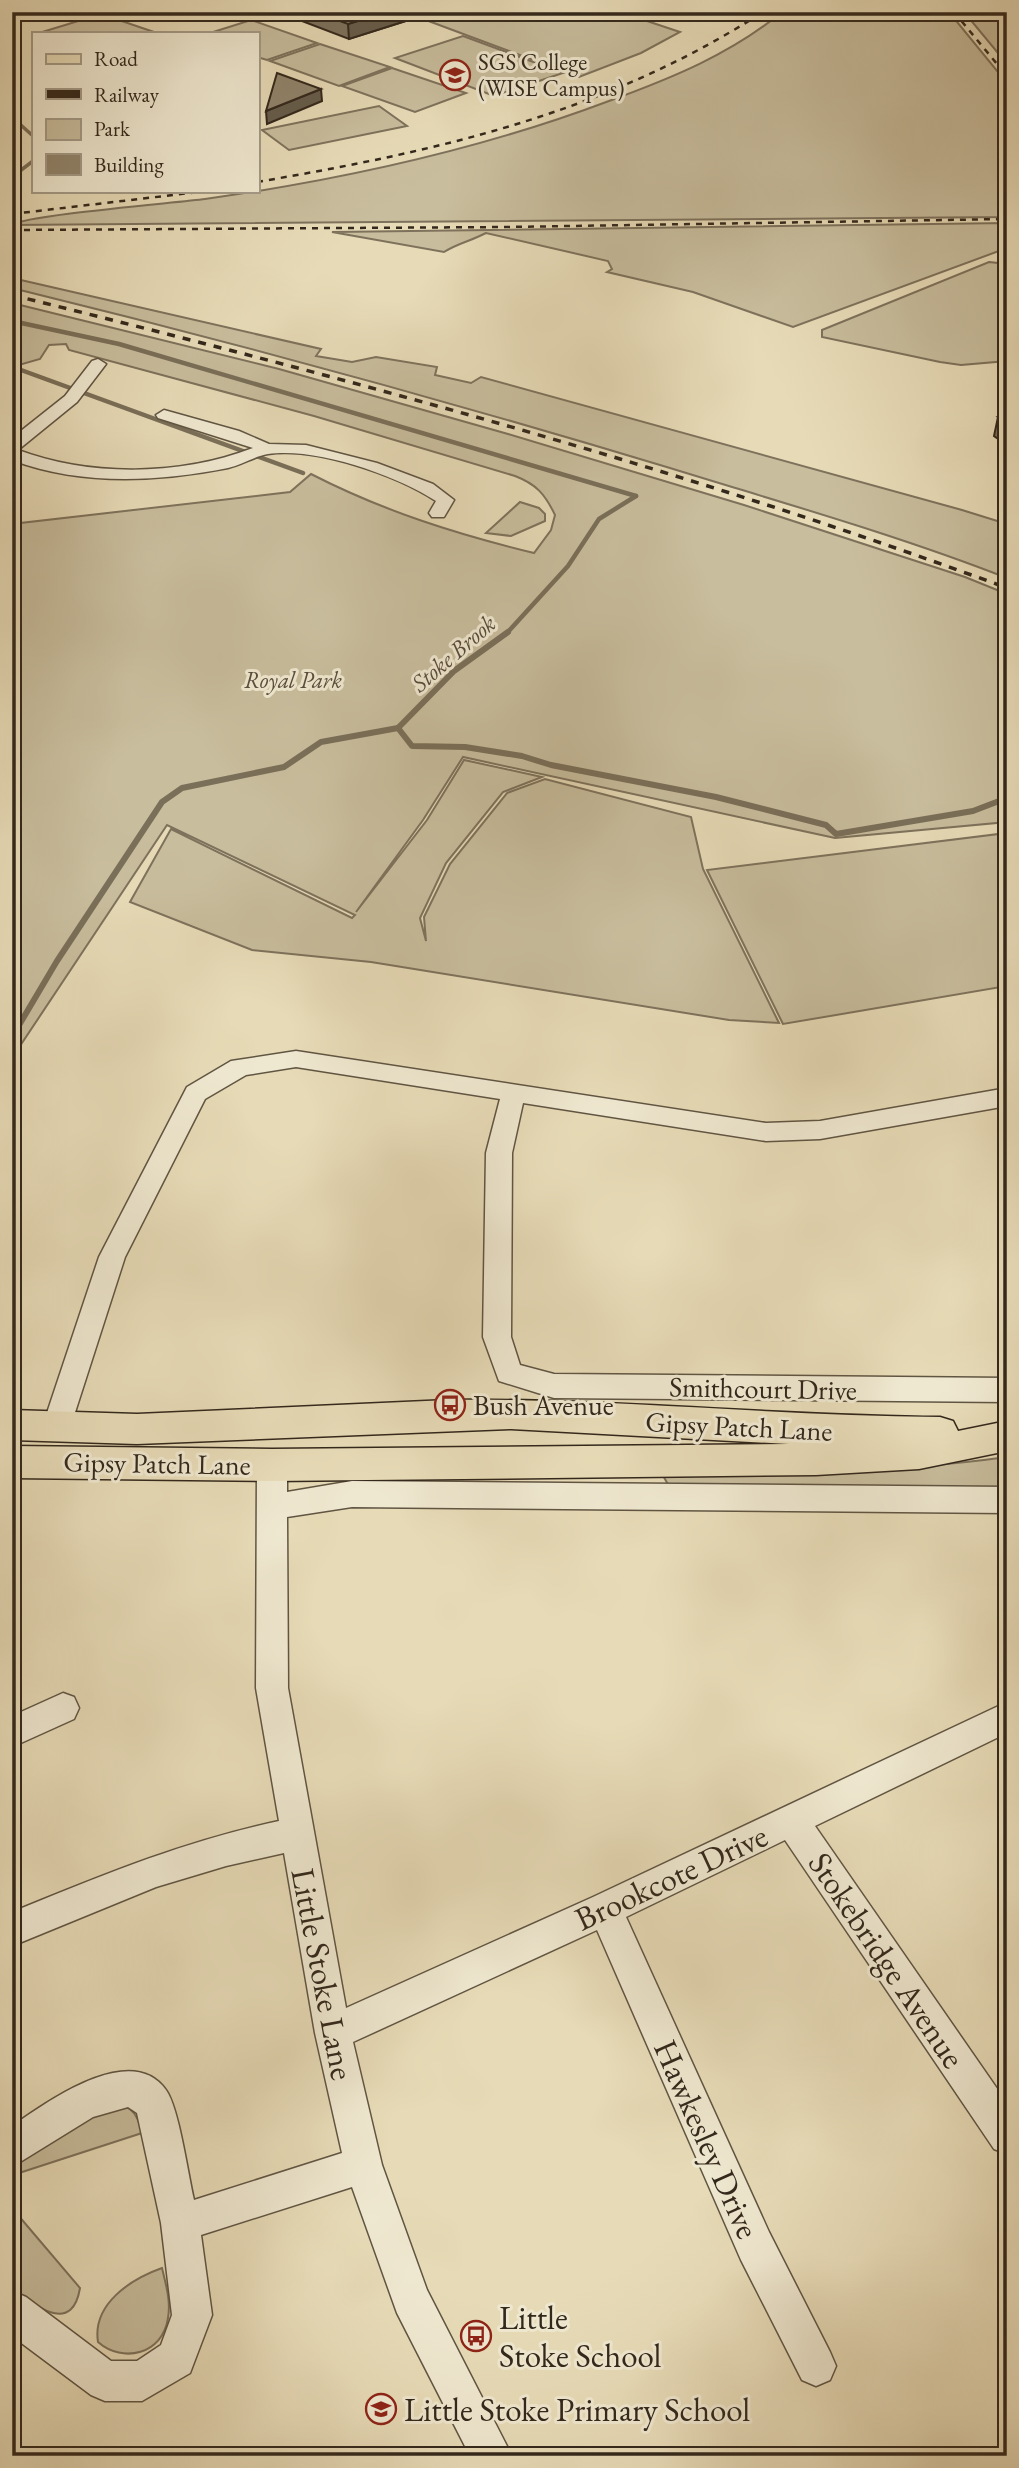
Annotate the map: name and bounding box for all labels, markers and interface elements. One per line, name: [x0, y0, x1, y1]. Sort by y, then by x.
legend: [32, 32, 259, 192]
text: Road: [94, 45, 138, 72]
place label: SGS College (WISE Campus): [478, 47, 625, 103]
school or university icon: SGS College (WISE Campus): [438, 58, 472, 92]
text: Railway: [94, 81, 160, 108]
text: Park: [94, 115, 131, 142]
text: Building: [94, 151, 164, 178]
water label: Stoke Brook: [403, 608, 502, 699]
park label: Royal Park: [244, 665, 342, 695]
street label: Smithcourt Drive: [669, 1368, 857, 1408]
place label: Bush Avenue: [473, 1387, 614, 1423]
bus stop icon: Bush Avenue: [433, 1388, 467, 1422]
street label: Gipsy Patch Lane: [645, 1403, 833, 1449]
street label: Gipsy Patch Lane: [63, 1443, 251, 1483]
street label: Brookcote Drive: [568, 1814, 774, 1940]
street label: Stokebridge Avenue: [799, 1844, 975, 2076]
street label: Little Stoke Lane: [281, 1865, 365, 2084]
street label: Hawkesley Drive: [644, 2033, 770, 2245]
place label: Little Stoke School: [499, 2296, 661, 2377]
bus stop icon: Little Stoke School: [459, 2319, 493, 2353]
place label: Little Stoke Primary School: [404, 2388, 750, 2431]
school or university icon: Little Stoke Primary School: [364, 2392, 398, 2426]

